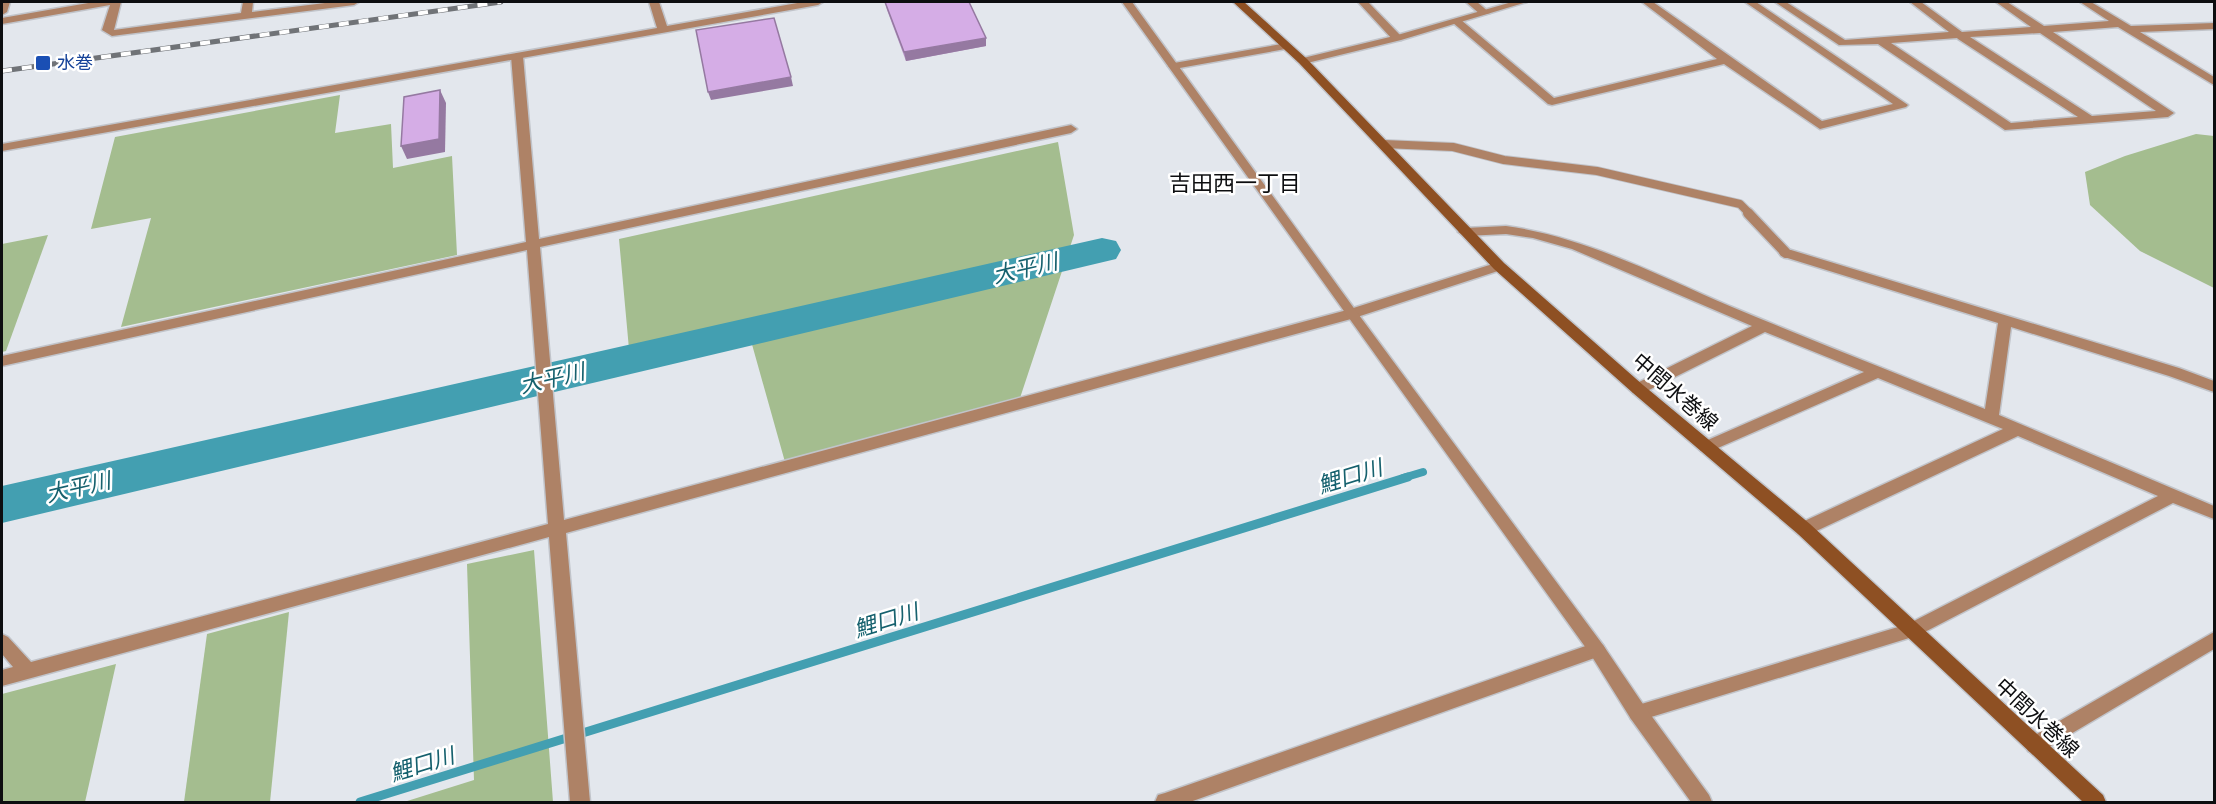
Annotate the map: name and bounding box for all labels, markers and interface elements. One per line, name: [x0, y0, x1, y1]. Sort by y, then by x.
place label: 水巻: [57, 52, 93, 73]
marker: 水巻: [34, 54, 52, 72]
district label: 吉田西一丁目: [1169, 171, 1301, 196]
water label: 大平川: [990, 248, 1062, 288]
street label: 中間水巻線: [1628, 348, 1723, 435]
water label: 大平川: [517, 358, 589, 398]
water label: 鯉口川: [1315, 454, 1387, 498]
water label: 大平川: [43, 467, 115, 507]
water label: 鯉口川: [851, 598, 923, 642]
street label: 中間水巻線: [1990, 673, 2084, 763]
water label: 鯉口川: [387, 742, 459, 786]

